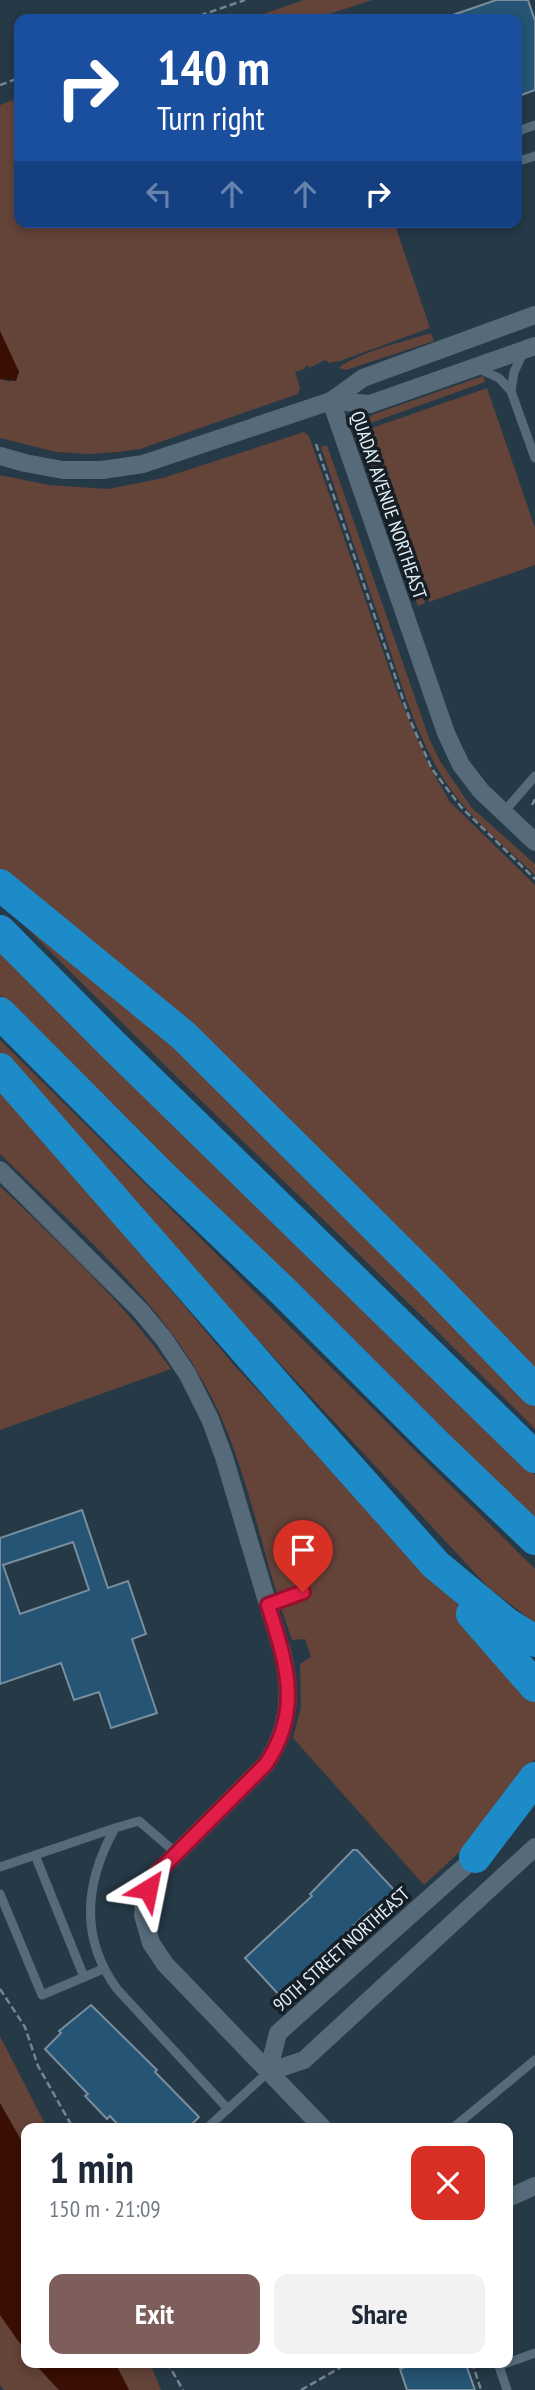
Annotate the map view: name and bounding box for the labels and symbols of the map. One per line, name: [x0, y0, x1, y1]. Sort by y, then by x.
street label: QUADAY AVENUE NORTHEAST: [346, 408, 433, 603]
pin: [273, 1520, 333, 1592]
position arrow: [111, 1852, 185, 1926]
street label: 90TH STREET NORTHEAST: [268, 1881, 414, 2016]

